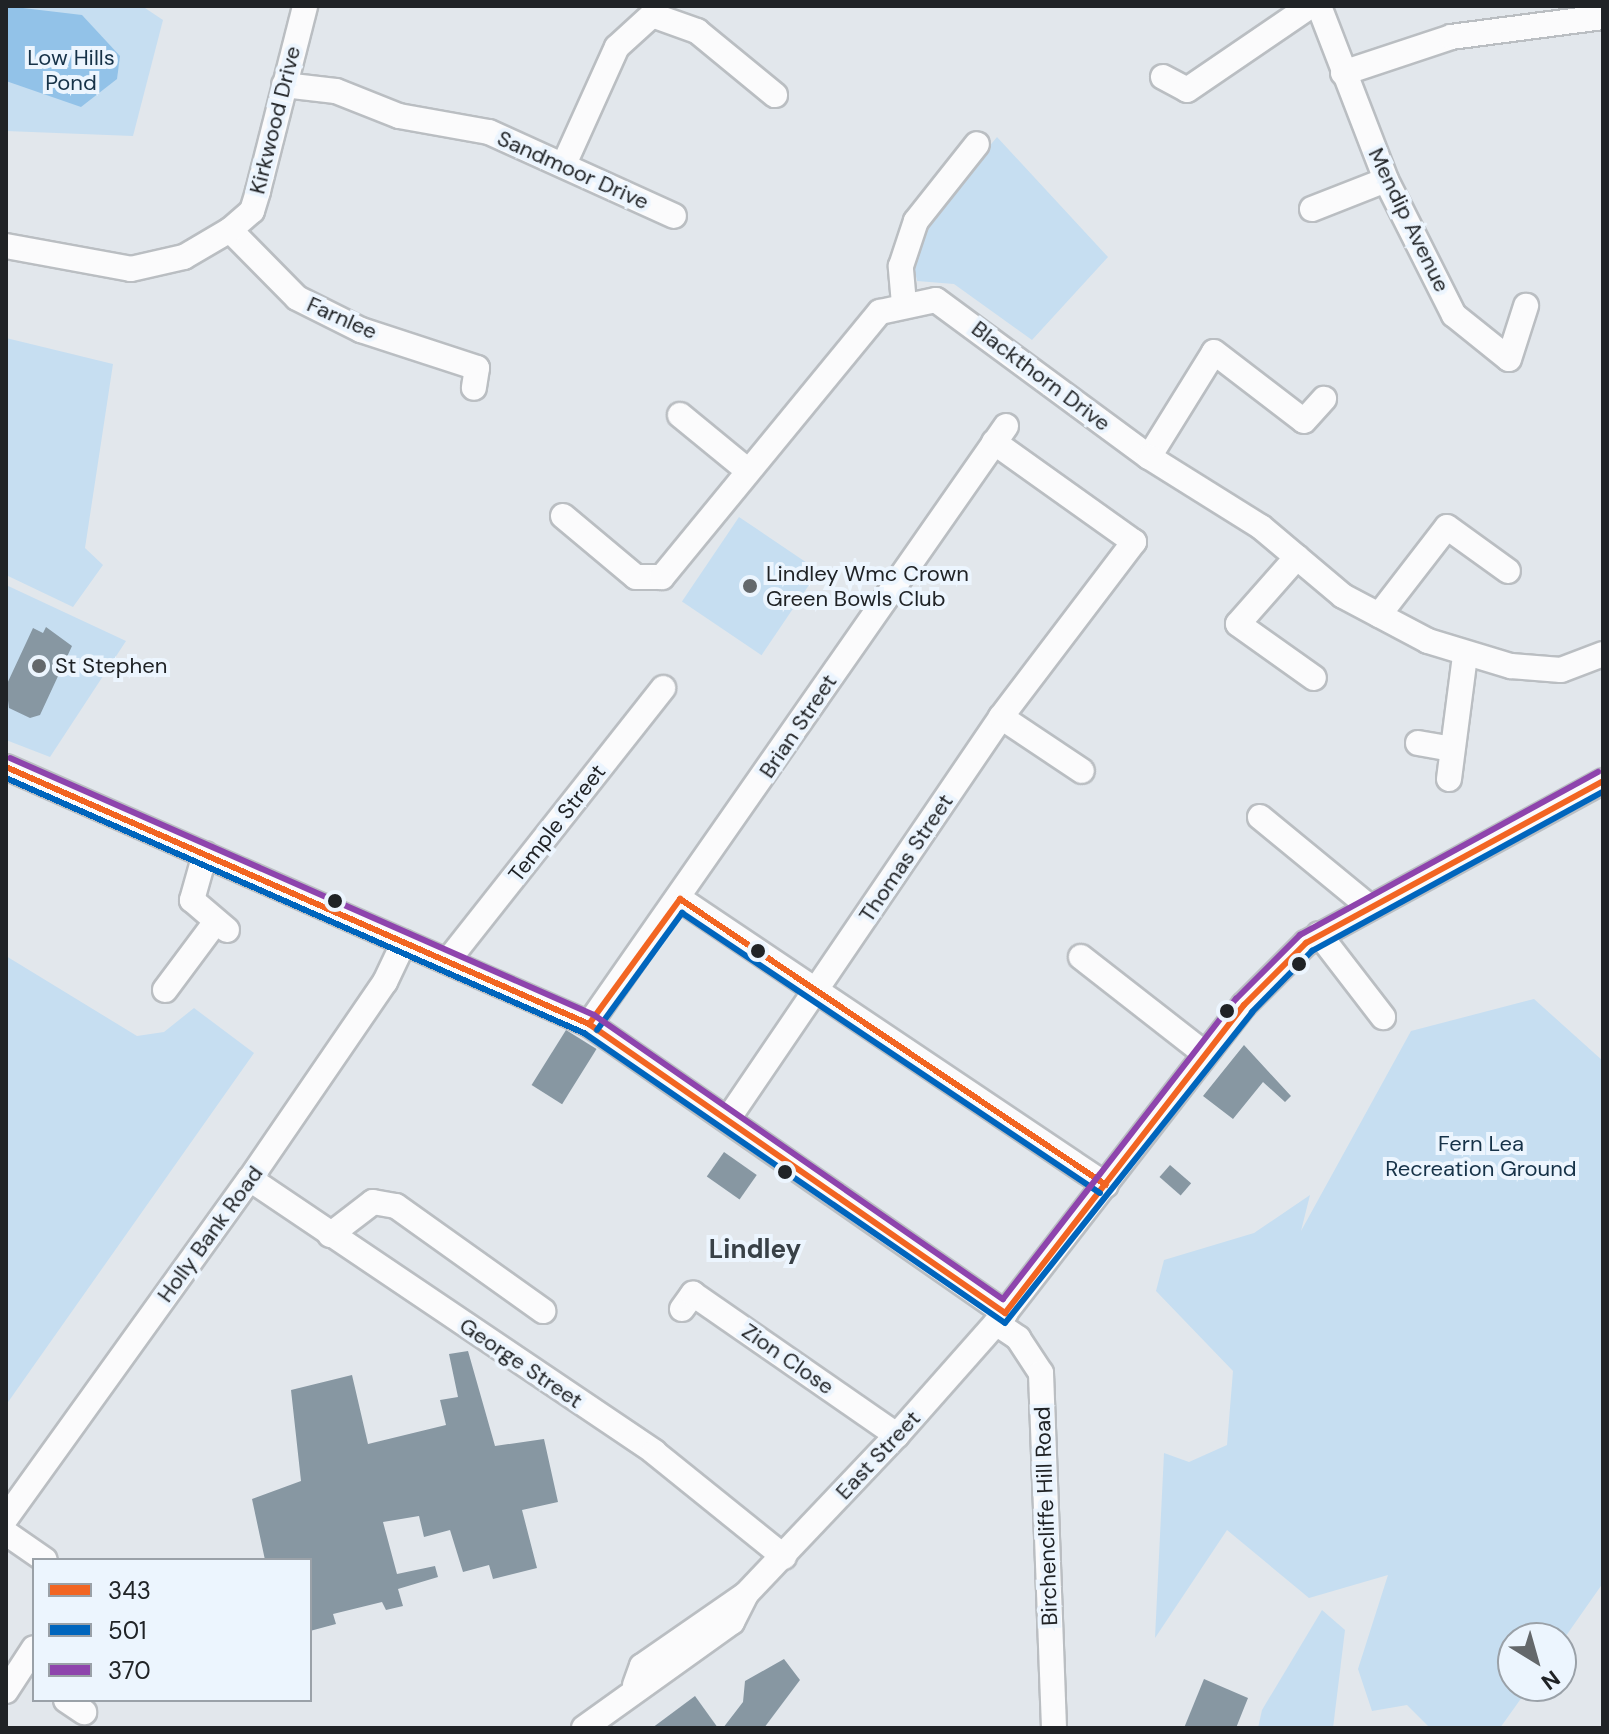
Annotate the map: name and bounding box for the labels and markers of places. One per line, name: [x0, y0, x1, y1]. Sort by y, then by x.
place label: Lindley Wmc Crown Green Bowls Club: [766, 560, 969, 612]
marker: Lindley Wmc Crown Green Bowls Club: [741, 577, 759, 595]
place label: St Stephen: [55, 653, 167, 679]
marker: St Stephen: [30, 657, 48, 675]
unlabelled marker: [327, 893, 343, 909]
unlabelled marker: [750, 943, 766, 959]
unlabelled marker: [1291, 956, 1307, 972]
unlabelled marker: [1219, 1003, 1235, 1019]
unlabelled marker: [777, 1164, 793, 1180]

